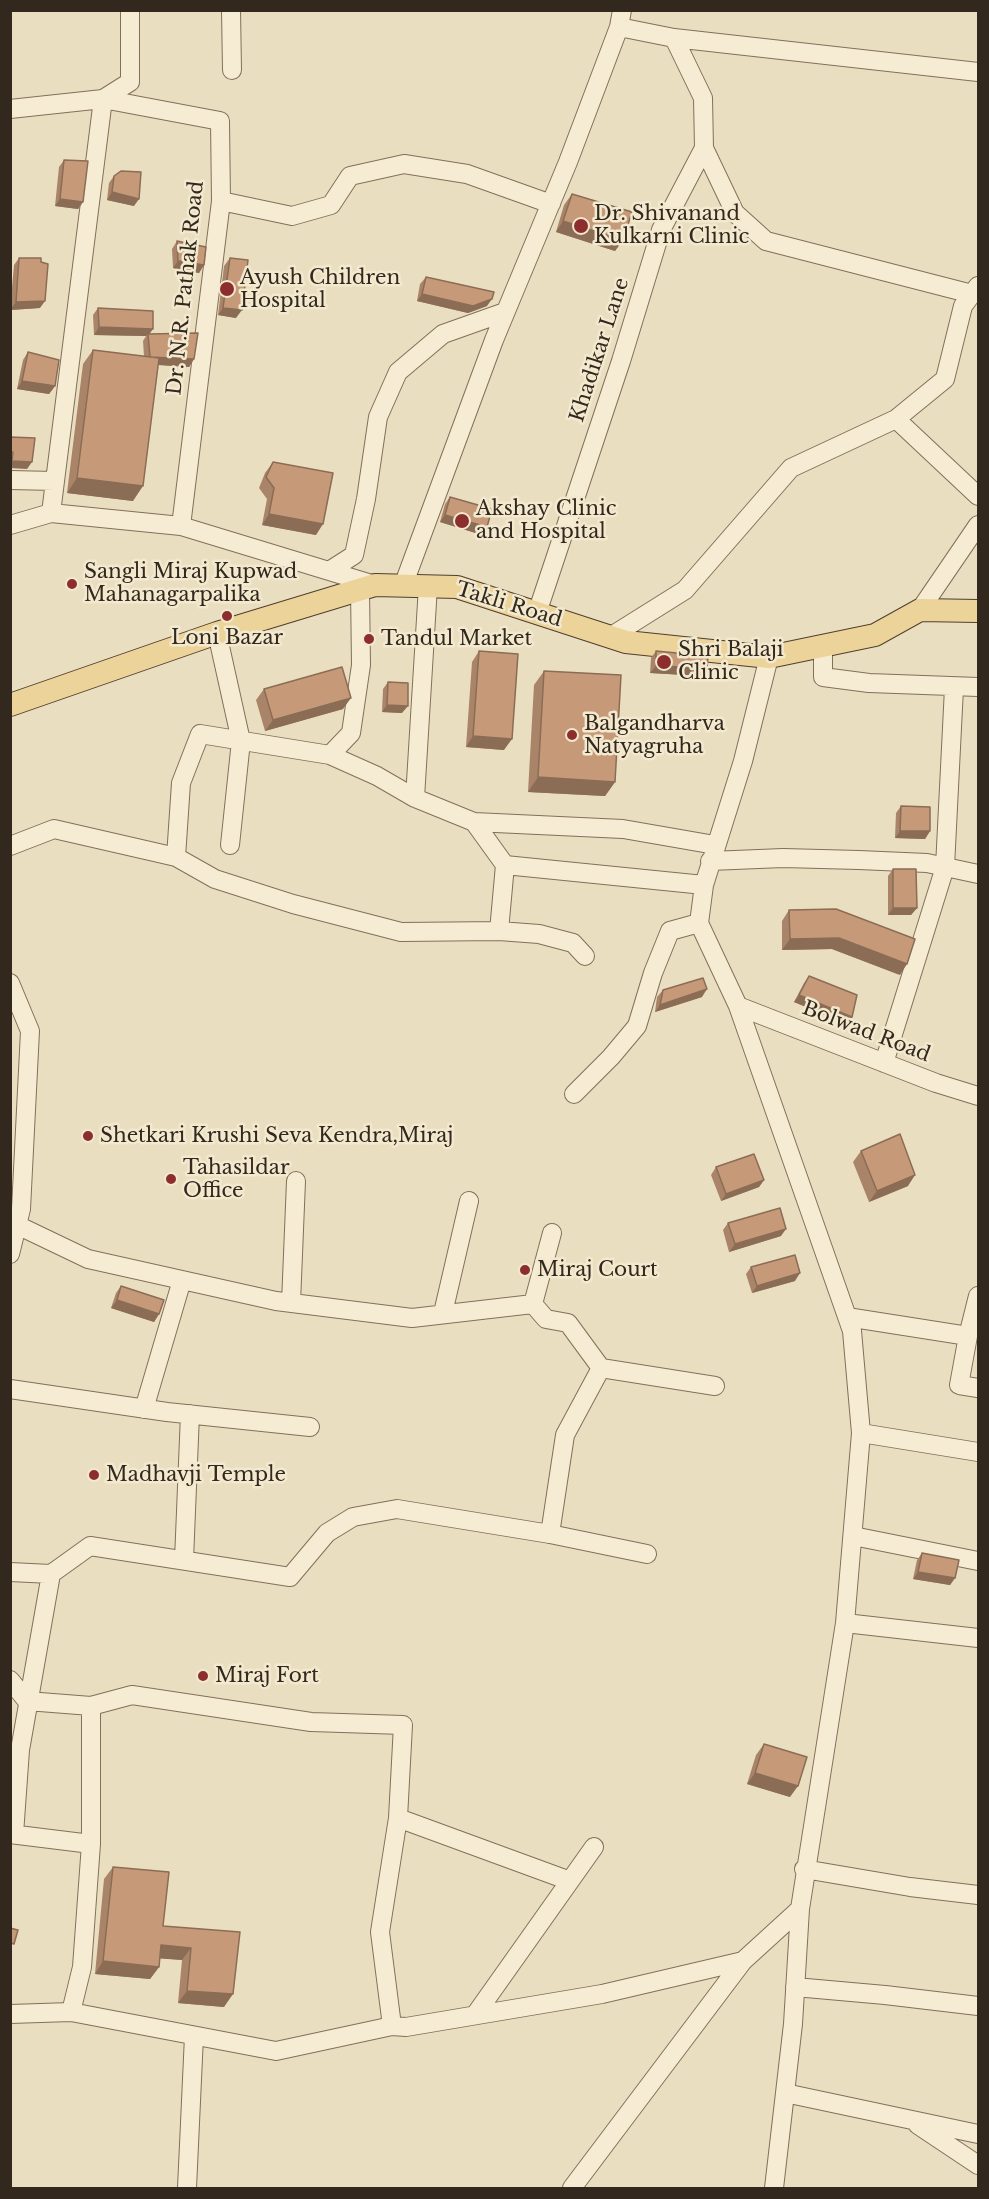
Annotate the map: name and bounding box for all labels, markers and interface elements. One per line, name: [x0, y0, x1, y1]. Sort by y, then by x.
street label: Dr. N.R. Pathak Road: [163, 180, 209, 396]
place label: Dr. Shivanand Kulkarni Clinic: [594, 202, 749, 249]
marker: Dr. Shivanand Kulkarni Clinic: [572, 217, 590, 235]
place label: Ayush Children Hospital: [240, 266, 400, 313]
street label: Khadikar Lane: [565, 275, 635, 425]
marker: Ayush Children Hospital: [218, 280, 236, 298]
place label: Akshay Clinic and Hospital: [476, 497, 616, 544]
marker: Akshay Clinic and Hospital: [453, 512, 471, 530]
place label: Sangli Miraj Kupwad Mahanagarpalika: [84, 560, 297, 607]
marker: Sangli Miraj Kupwad Mahanagarpalika: [65, 577, 79, 591]
street label: Takli Road: [453, 577, 565, 633]
marker: Loni Bazar: [220, 609, 234, 623]
place label: Loni Bazar: [171, 626, 283, 650]
place label: Tandul Market: [381, 627, 532, 651]
marker: Tandul Market: [362, 632, 376, 646]
place label: Shri Balaji Clinic: [678, 638, 784, 685]
marker: Shri Balaji Clinic: [655, 653, 673, 671]
place label: Balgandharva Natyagruha: [584, 712, 725, 759]
marker: Balgandharva Natyagruha: [565, 728, 579, 742]
street label: Bolwad Road: [799, 997, 933, 1067]
place label: Shetkari Krushi Seva Kendra,Miraj: [100, 1124, 453, 1148]
marker: Shetkari Krushi Seva Kendra,Miraj: [81, 1129, 95, 1143]
place label: Tahasildar Office: [183, 1156, 289, 1203]
marker: Tahasildar Office: [164, 1172, 178, 1186]
place label: Miraj Court: [537, 1258, 658, 1282]
marker: Miraj Court: [518, 1263, 532, 1277]
place label: Madhavji Temple: [106, 1463, 286, 1487]
marker: Madhavji Temple: [87, 1468, 101, 1482]
place label: Miraj Fort: [215, 1664, 319, 1688]
marker: Miraj Fort: [196, 1669, 210, 1683]

